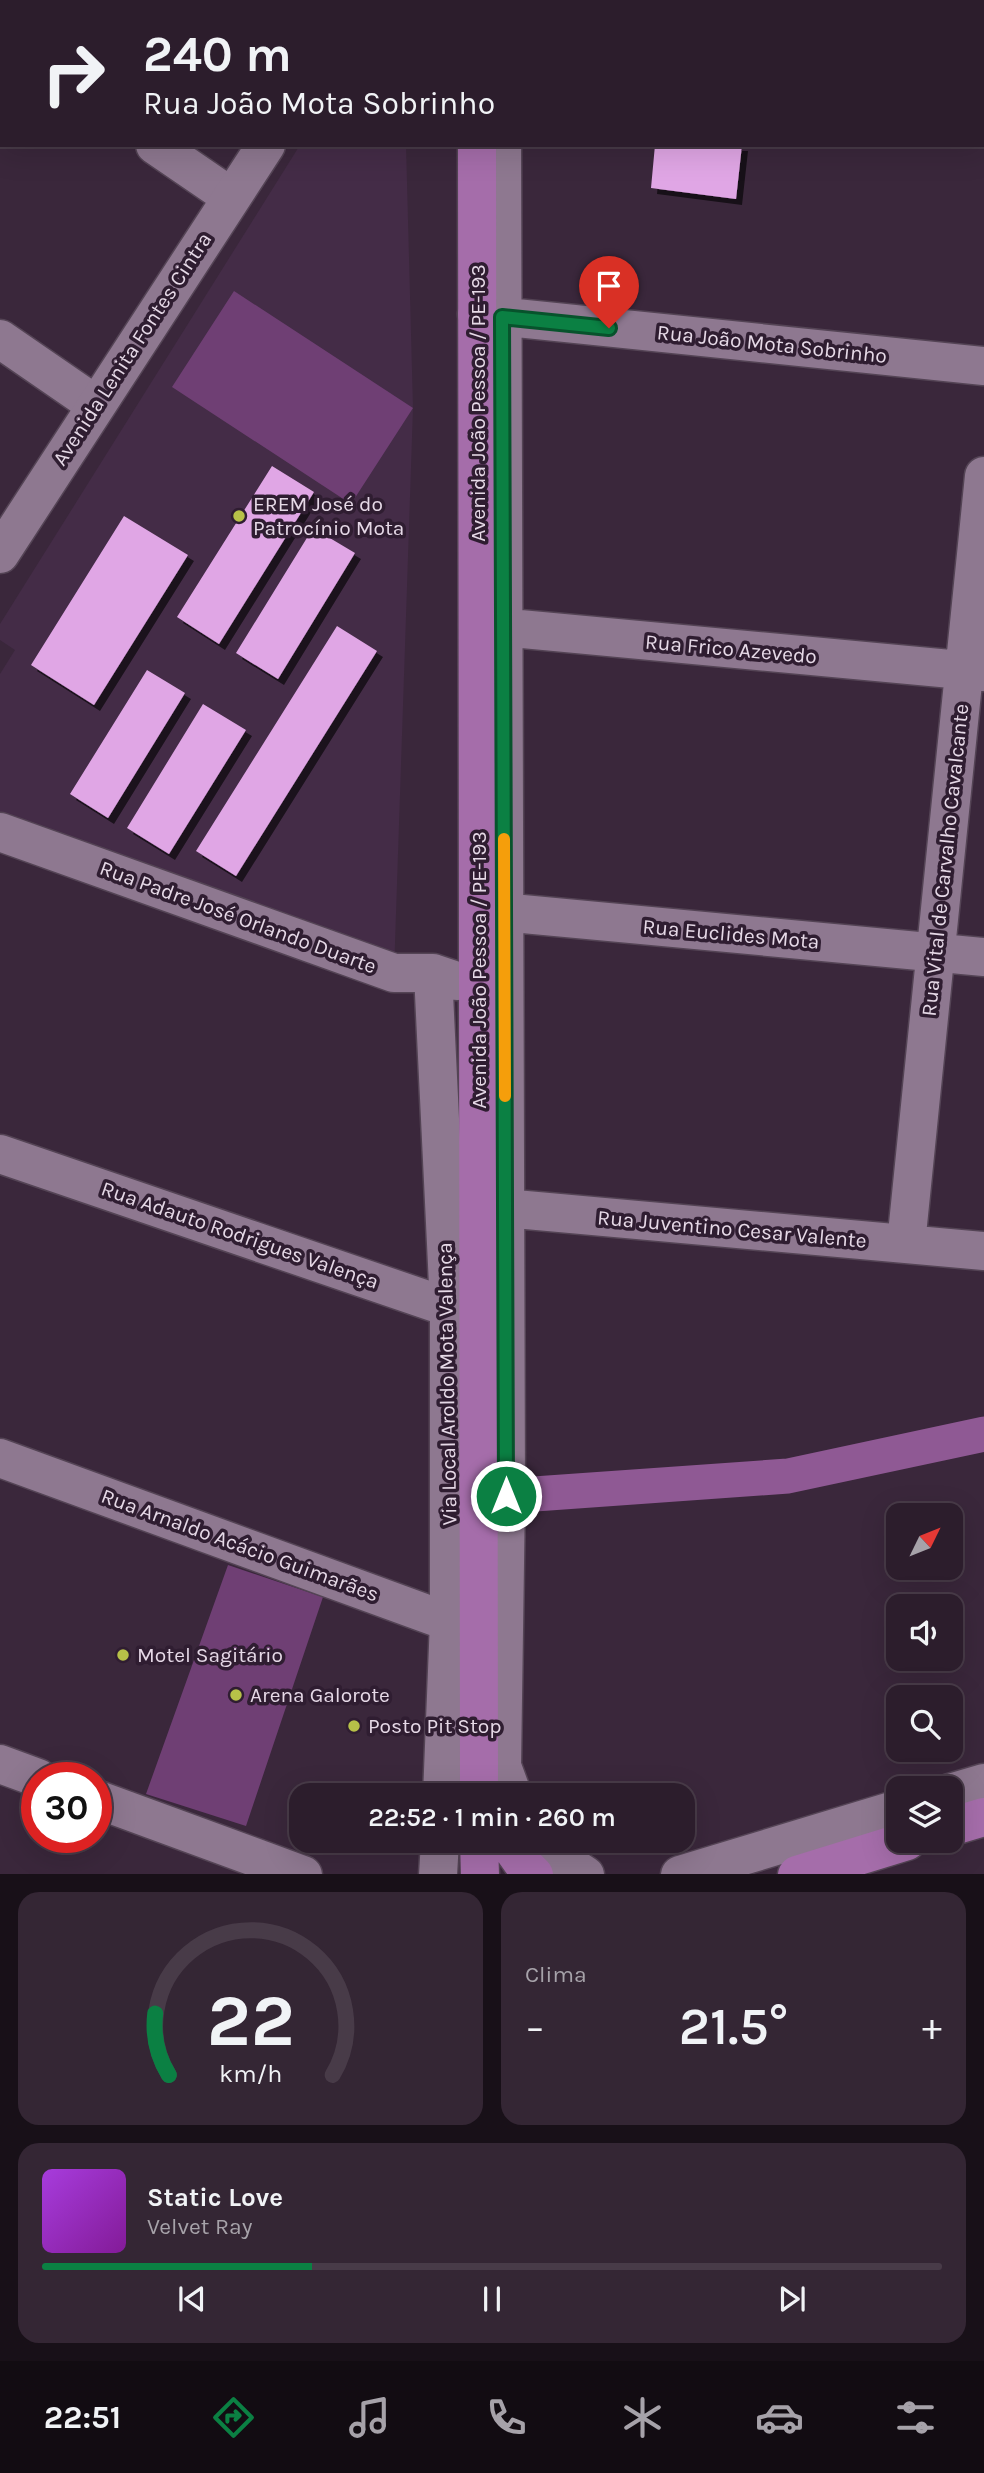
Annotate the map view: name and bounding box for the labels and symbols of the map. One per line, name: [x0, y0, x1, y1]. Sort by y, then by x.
street label: Avenida Lenita Fontes Cintra: [48, 228, 216, 470]
pin: [579, 256, 639, 328]
street label: Avenida João Pessoa / PE-193: [466, 264, 490, 542]
street label: Rua João Mota Sobrinho: [656, 320, 888, 368]
place label: EREM José do Patrocínio Mota: [253, 492, 404, 540]
marker: EREM José do Patrocínio Mota: [231, 508, 247, 524]
street label: Rua Frico Azevedo: [644, 630, 818, 668]
street label: Rua Vital de Carvalho Cavalcante: [917, 703, 973, 1017]
street label: Avenida João Pessoa / PE-193: [467, 831, 491, 1109]
street label: Rua Padre José Orlando Duarte: [96, 856, 380, 978]
street label: Rua Euclides Mota: [641, 914, 821, 954]
street label: Rua Adauto Rodrigues Valença: [98, 1176, 382, 1294]
street label: Rua Juventino Cesar Valente: [596, 1205, 868, 1253]
street label: Via Local Aroldo Mota Valença: [433, 1242, 461, 1526]
position arrow: [469, 1459, 543, 1533]
street label: Rua Arnaldo Acácio Guimarães: [98, 1484, 382, 1606]
north arrow: [886, 1503, 962, 1580]
place label: Motel Sagitário: [137, 1643, 283, 1667]
marker: Motel Sagitário: [115, 1647, 131, 1663]
place label: Arena Galorote: [250, 1683, 390, 1707]
marker: Arena Galorote: [228, 1687, 244, 1703]
place label: Posto Pit Stop: [368, 1714, 502, 1738]
marker: Posto Pit Stop: [346, 1718, 362, 1734]
speed limit sign: 30: [21, 1762, 112, 1853]

